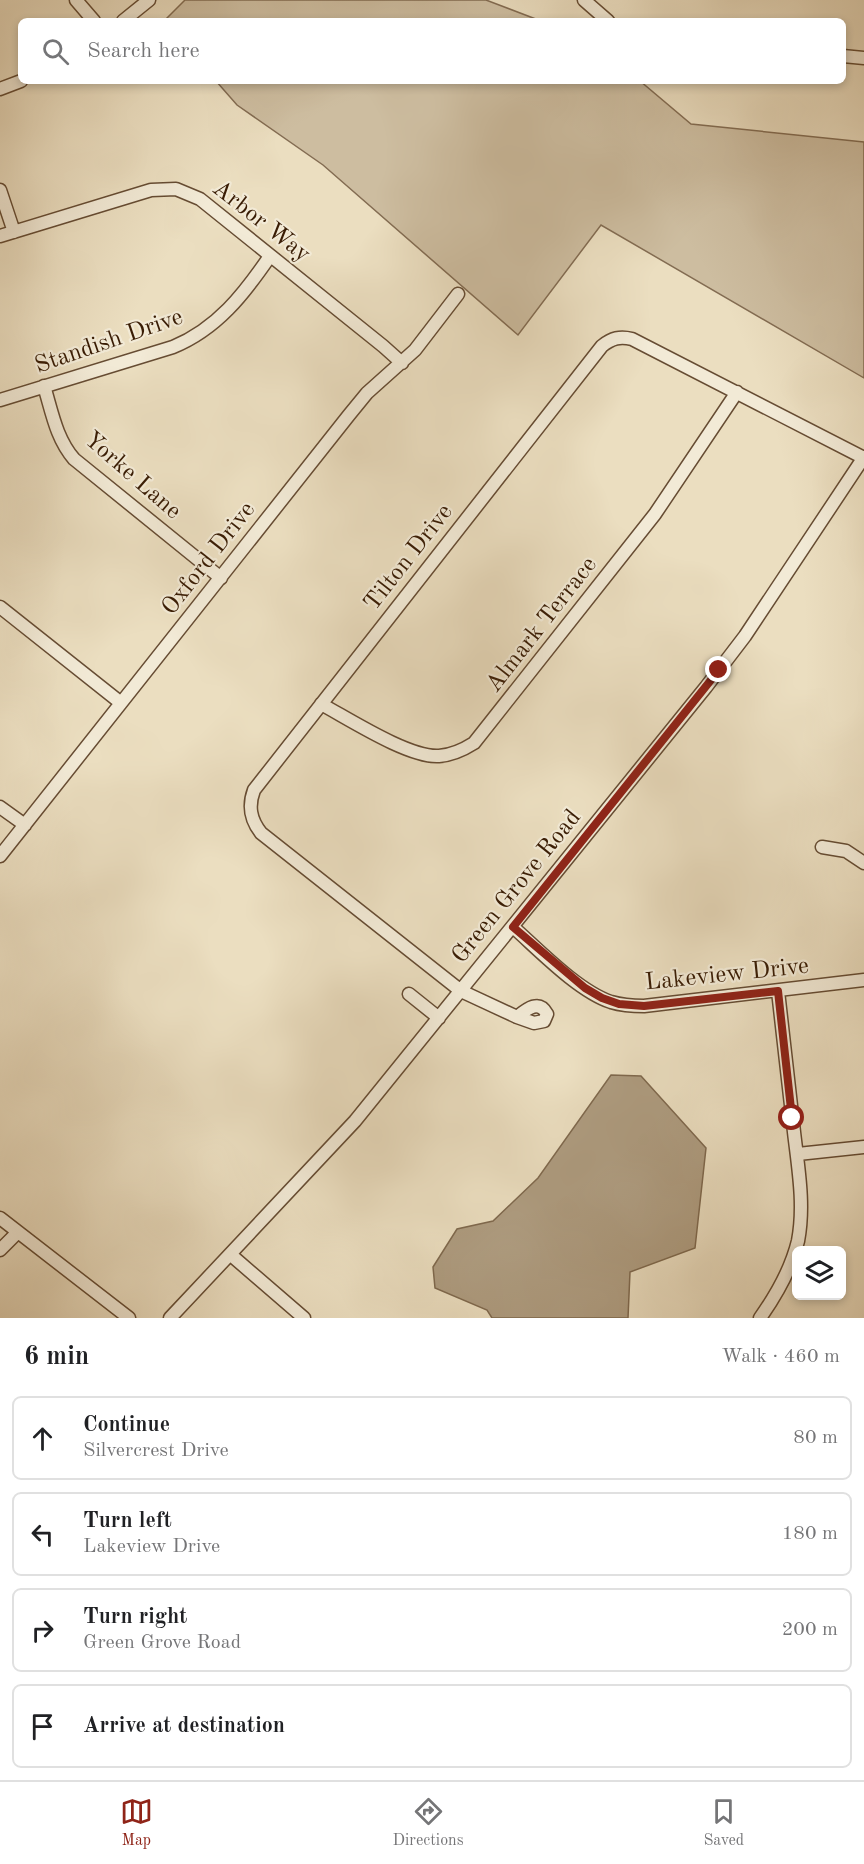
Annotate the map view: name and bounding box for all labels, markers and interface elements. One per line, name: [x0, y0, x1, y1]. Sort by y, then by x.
search box: [18, 18, 846, 84]
icon: search: [39, 35, 72, 68]
text: Search here: [87, 40, 200, 62]
street label: Arbor Way: [208, 177, 315, 268]
street label: Standish Drive: [32, 305, 186, 379]
street label: Yorke Lane: [79, 428, 185, 524]
street label: Oxford Drive: [158, 498, 260, 620]
street label: Tilton Drive: [360, 500, 458, 616]
street label: Almark Terrace: [482, 553, 602, 697]
route end: [705, 656, 731, 682]
street label: Green Grove Road: [448, 806, 586, 968]
street label: Lakeview Drive: [644, 954, 810, 996]
route start: [778, 1104, 804, 1130]
map controls: [792, 1246, 846, 1300]
button: layers: [792, 1246, 846, 1300]
text: 6 min: [24, 1344, 89, 1370]
text: Walk · 460 m: [721, 1347, 840, 1367]
text: Continue: [83, 1414, 170, 1436]
icon: ahead: [26, 1422, 59, 1455]
text: 80 m: [793, 1428, 838, 1448]
text: Silvercrest Drive: [83, 1441, 229, 1461]
text: Turn left: [83, 1510, 172, 1532]
icon: left: [26, 1518, 59, 1551]
text: 180 m: [782, 1524, 838, 1544]
text: Lakeview Drive: [83, 1537, 220, 1557]
text: Turn right: [83, 1606, 187, 1628]
icon: right: [26, 1614, 59, 1647]
text: 200 m: [782, 1620, 838, 1640]
text: Green Grove Road: [83, 1633, 241, 1653]
icon: arrive: [26, 1710, 59, 1743]
text: Arrive at destination: [83, 1715, 285, 1737]
tab: Map: [120, 1795, 153, 1851]
tab: Directions: [393, 1795, 464, 1851]
tab: Saved: [703, 1795, 744, 1851]

